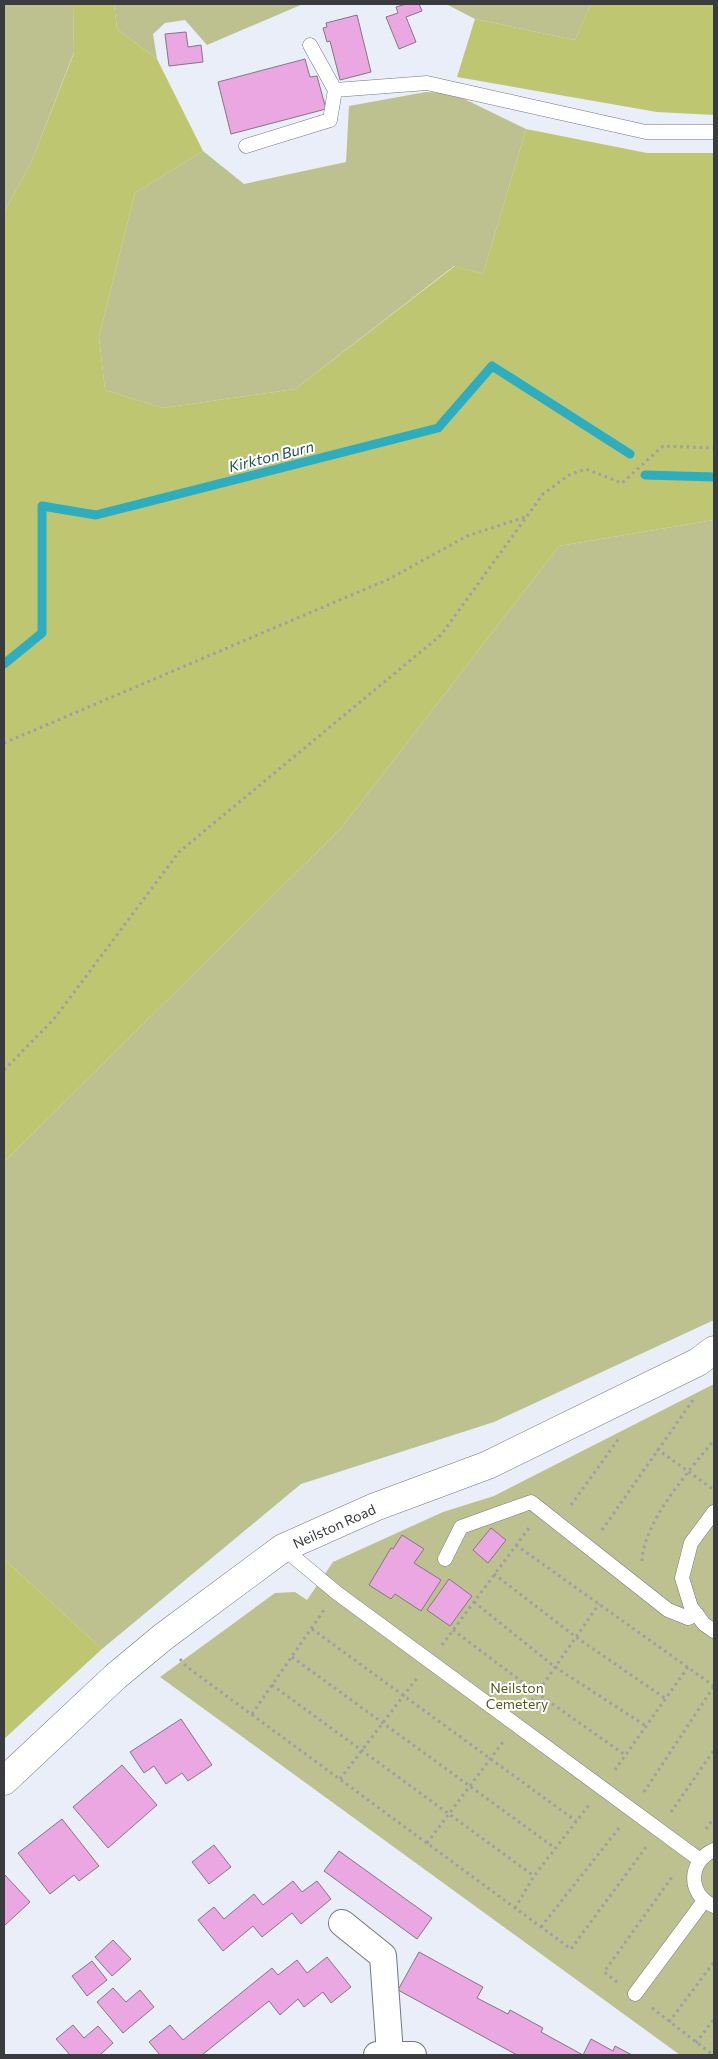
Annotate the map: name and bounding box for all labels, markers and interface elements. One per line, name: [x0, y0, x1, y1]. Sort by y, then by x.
water label: Kirkton Burn: [227, 437, 315, 475]
street label: Neilston Road: [290, 1500, 378, 1552]
park label: Neilston Cemetery: [486, 1679, 548, 1712]

